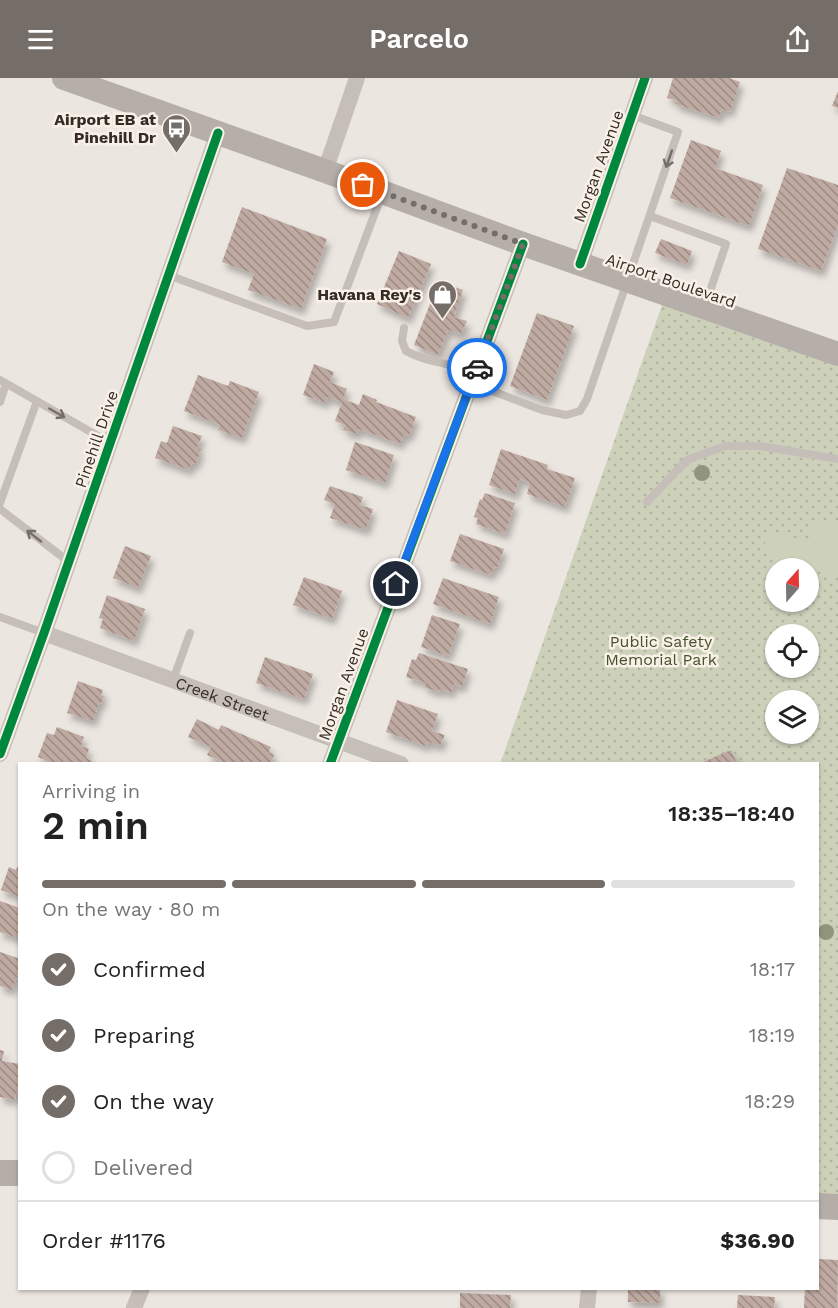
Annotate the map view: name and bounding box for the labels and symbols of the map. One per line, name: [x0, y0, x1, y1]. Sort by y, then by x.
street label: Morgan Avenue: [569, 107, 628, 225]
place label: Airport EB at Pinehill Dr: [54, 110, 156, 147]
bus stop icon: Airport EB at Pinehill Dr: [161, 112, 193, 154]
one-way arrow: [663, 149, 674, 168]
pin: [337, 159, 388, 210]
street label: Airport Boulevard: [603, 249, 738, 312]
shop icon: Havana Rey's: [426, 278, 458, 320]
place label: Havana Rey's: [317, 285, 421, 304]
courier: [447, 338, 507, 398]
street label: Pinehill Drive: [71, 388, 122, 490]
one-way arrow: [48, 407, 65, 419]
one-way arrow: [27, 529, 43, 542]
pin: [370, 558, 421, 609]
north arrow: [765, 558, 819, 612]
street label: Morgan Avenue: [314, 625, 373, 743]
park label: Public Safety Memorial Park: [605, 632, 717, 669]
street label: Creek Street: [173, 673, 272, 725]

